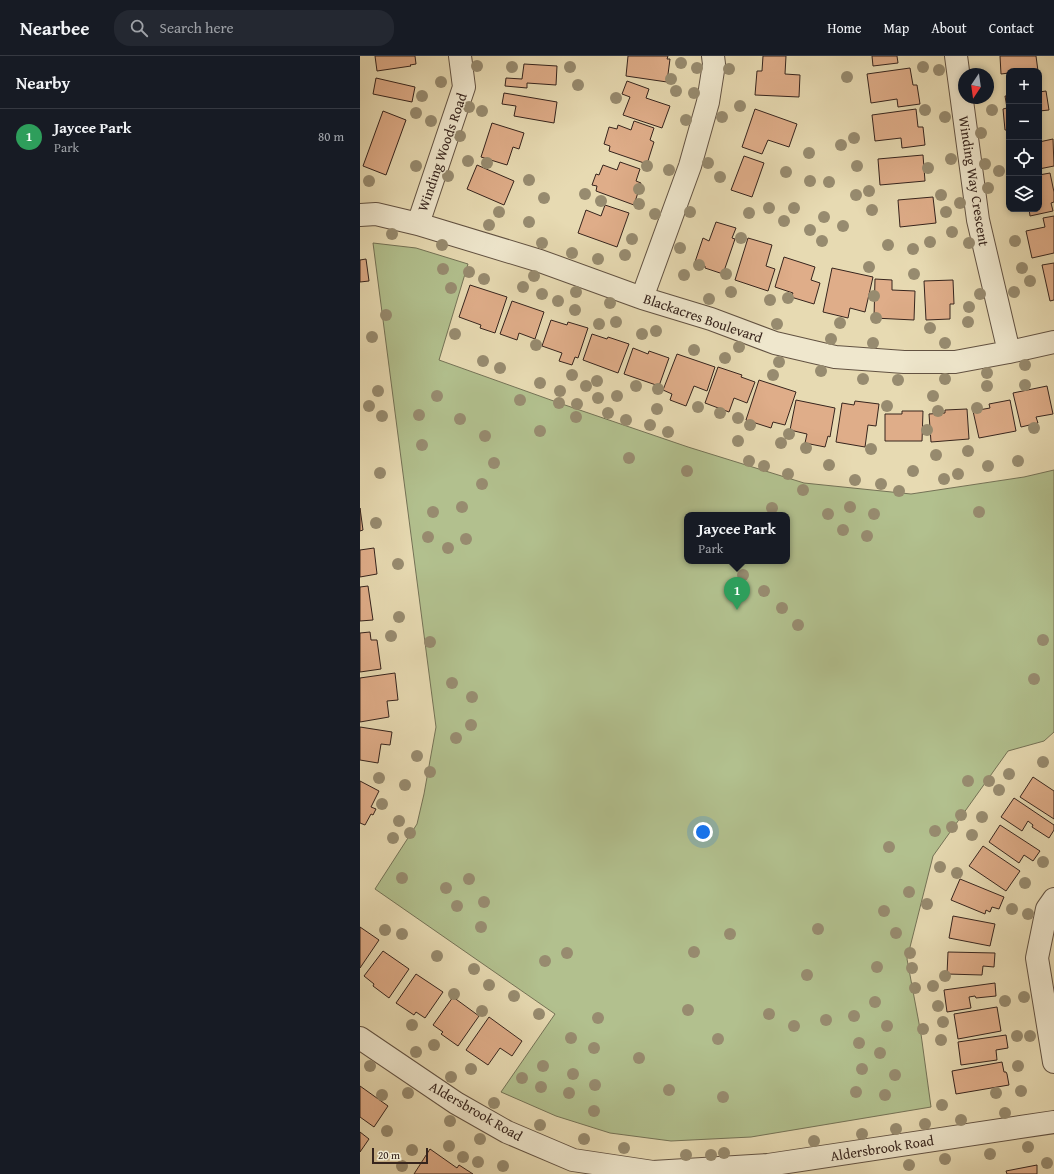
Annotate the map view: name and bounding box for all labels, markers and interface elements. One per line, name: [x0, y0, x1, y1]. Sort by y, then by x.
search box: [114, 10, 394, 46]
text: Nearbee: [20, 14, 90, 42]
icon: search: [128, 17, 150, 39]
text: Search here: [160, 17, 234, 38]
text: Home: [827, 18, 862, 38]
text: Map: [884, 18, 909, 38]
text: About: [931, 18, 967, 38]
text: Contact: [989, 18, 1034, 38]
north arrow: [958, 68, 994, 104]
map controls: [1006, 68, 1042, 212]
button: +: [1006, 68, 1042, 104]
text: Nearby: [16, 70, 70, 95]
street label: Winding Woods Road: [412, 90, 472, 214]
button: −: [1006, 104, 1042, 140]
street label: Winding Way Crescent: [954, 114, 994, 248]
text: Jaycee Park: [54, 117, 131, 138]
text: 1: [26, 127, 32, 146]
text: 80 m: [318, 127, 344, 146]
text: Park: [54, 138, 79, 157]
button: locate: [1006, 140, 1042, 176]
button: layers: [1006, 176, 1042, 212]
street label: Blackacres Boulevard: [641, 288, 766, 348]
popup: [684, 512, 790, 564]
text: Jaycee Park: [698, 518, 776, 539]
text: Park: [698, 539, 723, 558]
pin: 1: [724, 577, 750, 610]
your location: [693, 822, 713, 842]
street label: Aldersbrook Road: [426, 1076, 527, 1146]
street label: Aldersbrook Road: [829, 1130, 936, 1166]
scale bar: [372, 1146, 428, 1165]
text: 20 m: [378, 1147, 400, 1163]

